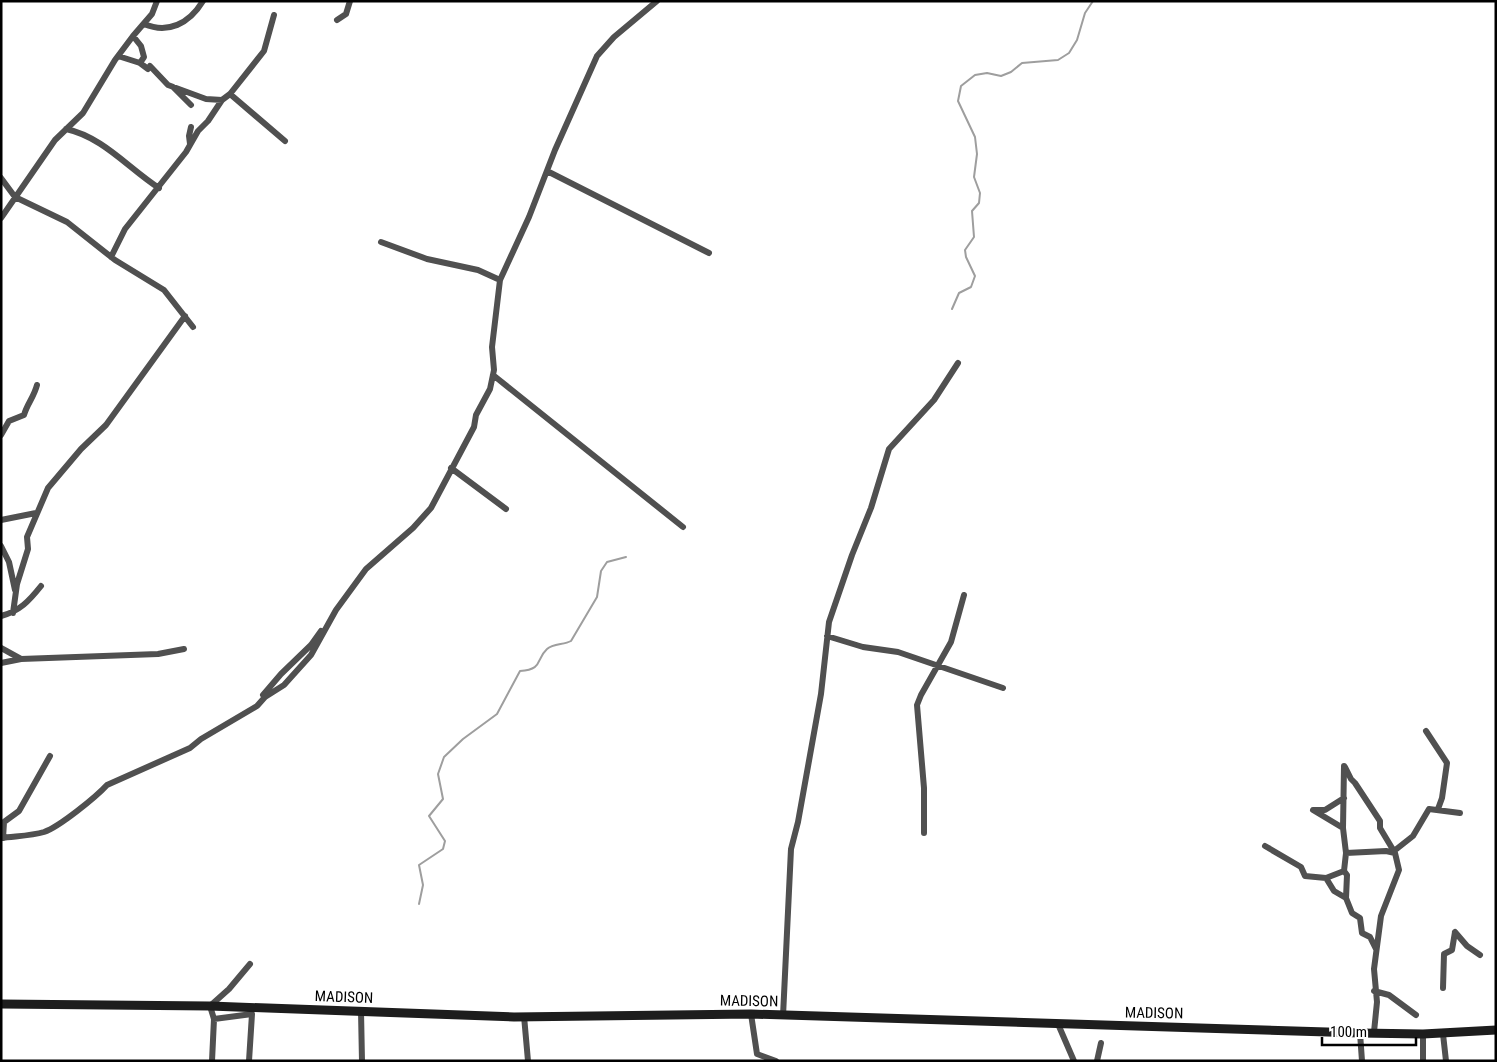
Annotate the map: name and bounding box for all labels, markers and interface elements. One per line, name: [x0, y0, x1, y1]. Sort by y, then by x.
street label: MADISON: [314, 987, 374, 1007]
street label: MADISON: [720, 991, 778, 1011]
street label: MADISON: [1125, 1003, 1183, 1023]
scale bar: [1322, 1014, 1416, 1046]
text: 100 m: [1330, 1023, 1367, 1041]

